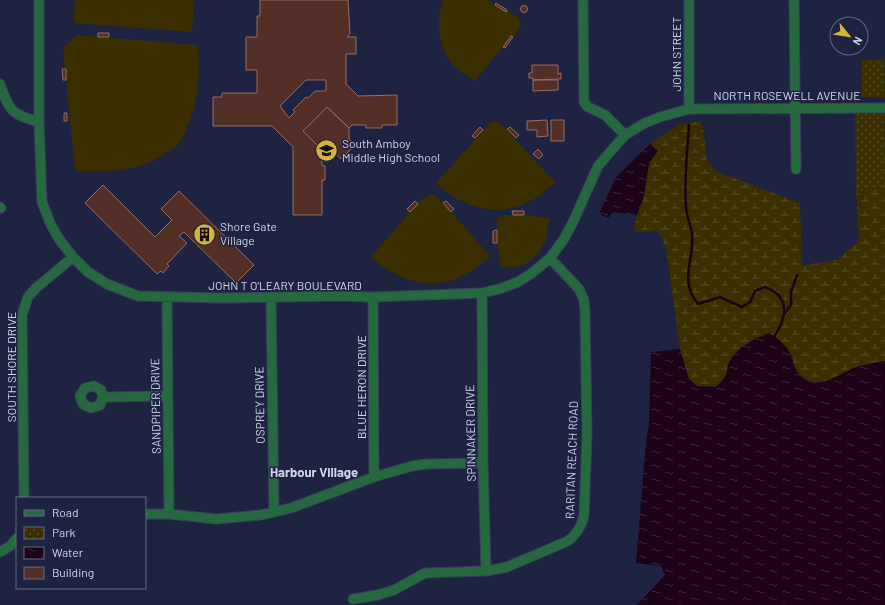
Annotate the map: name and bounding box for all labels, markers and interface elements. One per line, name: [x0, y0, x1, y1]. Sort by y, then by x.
street label: JOHN STREET: [669, 16, 683, 91]
north arrow: [829, 16, 869, 56]
text: N: [851, 35, 866, 48]
street label: NORTH ROSEWELL AVENUE: [714, 88, 860, 102]
place label: South Amboy Middle High School: [342, 136, 440, 164]
school or university icon: South Amboy Middle High School: [313, 138, 339, 164]
place label: Shore Gate Village: [220, 219, 277, 247]
building icon: Shore Gate Village: [191, 221, 217, 247]
street label: JOHN T O'LEARY BOULEVARD: [208, 278, 362, 292]
street label: SOUTH SHORE DRIVE: [4, 312, 18, 422]
street label: BLUE HERON DRIVE: [354, 335, 368, 439]
street label: SANDPIPER DRIVE: [147, 358, 163, 454]
street label: OSPREY DRIVE: [251, 366, 267, 444]
street label: SPINNAKER DRIVE: [462, 384, 478, 482]
street label: RARITAN REACH ROAD: [562, 401, 580, 519]
district label: Harbour Village: [270, 464, 358, 480]
legend: [16, 497, 146, 589]
text: Road: [52, 505, 79, 519]
text: Park: [52, 525, 76, 539]
text: Water: [52, 545, 84, 559]
text: Building: [52, 565, 94, 579]

